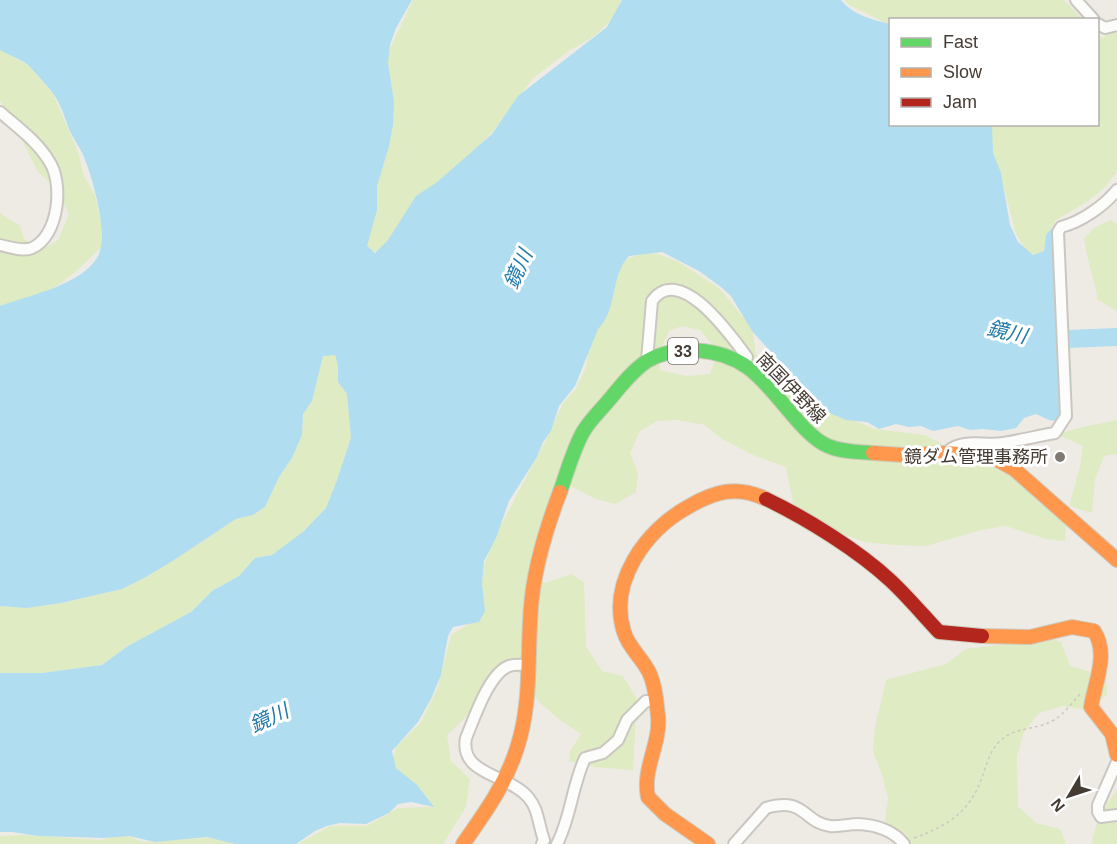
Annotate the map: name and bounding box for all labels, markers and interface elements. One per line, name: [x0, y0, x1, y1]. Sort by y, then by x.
legend: [889, 18, 1099, 126]
text: Fast: [943, 32, 978, 52]
text: Slow: [943, 62, 983, 82]
text: Jam: [943, 92, 977, 112]
water label: 鏡川: [500, 244, 537, 292]
water label: 鏡川: [985, 317, 1031, 348]
road number: 33: [668, 338, 698, 364]
street label: 南国伊野線: [753, 349, 829, 427]
place label: 鏡ダム管理事務所: [904, 447, 1048, 467]
marker: 鏡ダム管理事務所: [1053, 450, 1067, 464]
water label: 鏡川: [246, 699, 294, 736]
north arrow: [1039, 766, 1099, 826]
text: N: [1047, 795, 1068, 815]

